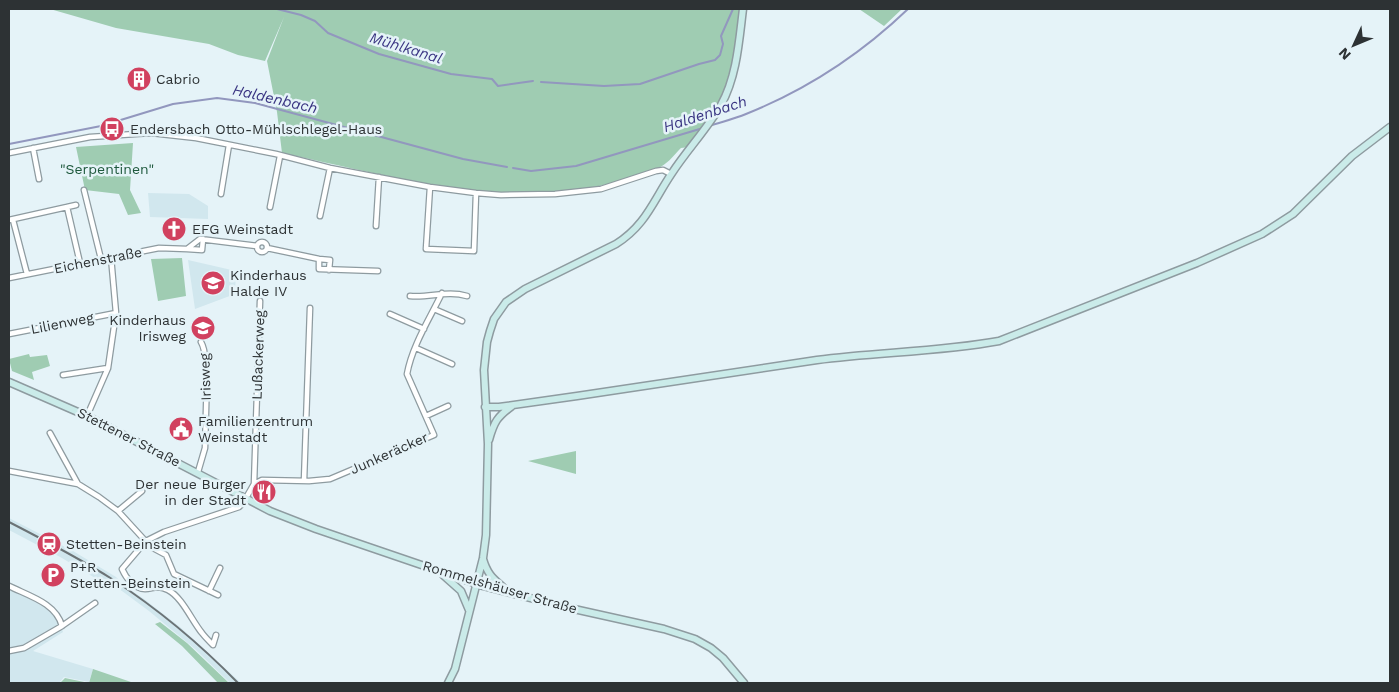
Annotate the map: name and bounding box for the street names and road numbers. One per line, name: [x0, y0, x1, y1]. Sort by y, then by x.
street label: Eichenstraße: [53, 244, 143, 276]
street label: Lilienweg: [29, 309, 95, 337]
street label: Lußackerweg: [248, 309, 268, 400]
street label: Irisweg: [196, 352, 214, 401]
street label: Stettener Straße: [75, 404, 183, 470]
street label: Junkeräcker: [348, 429, 431, 477]
street label: Rommelshäuser Straße: [421, 557, 579, 617]

